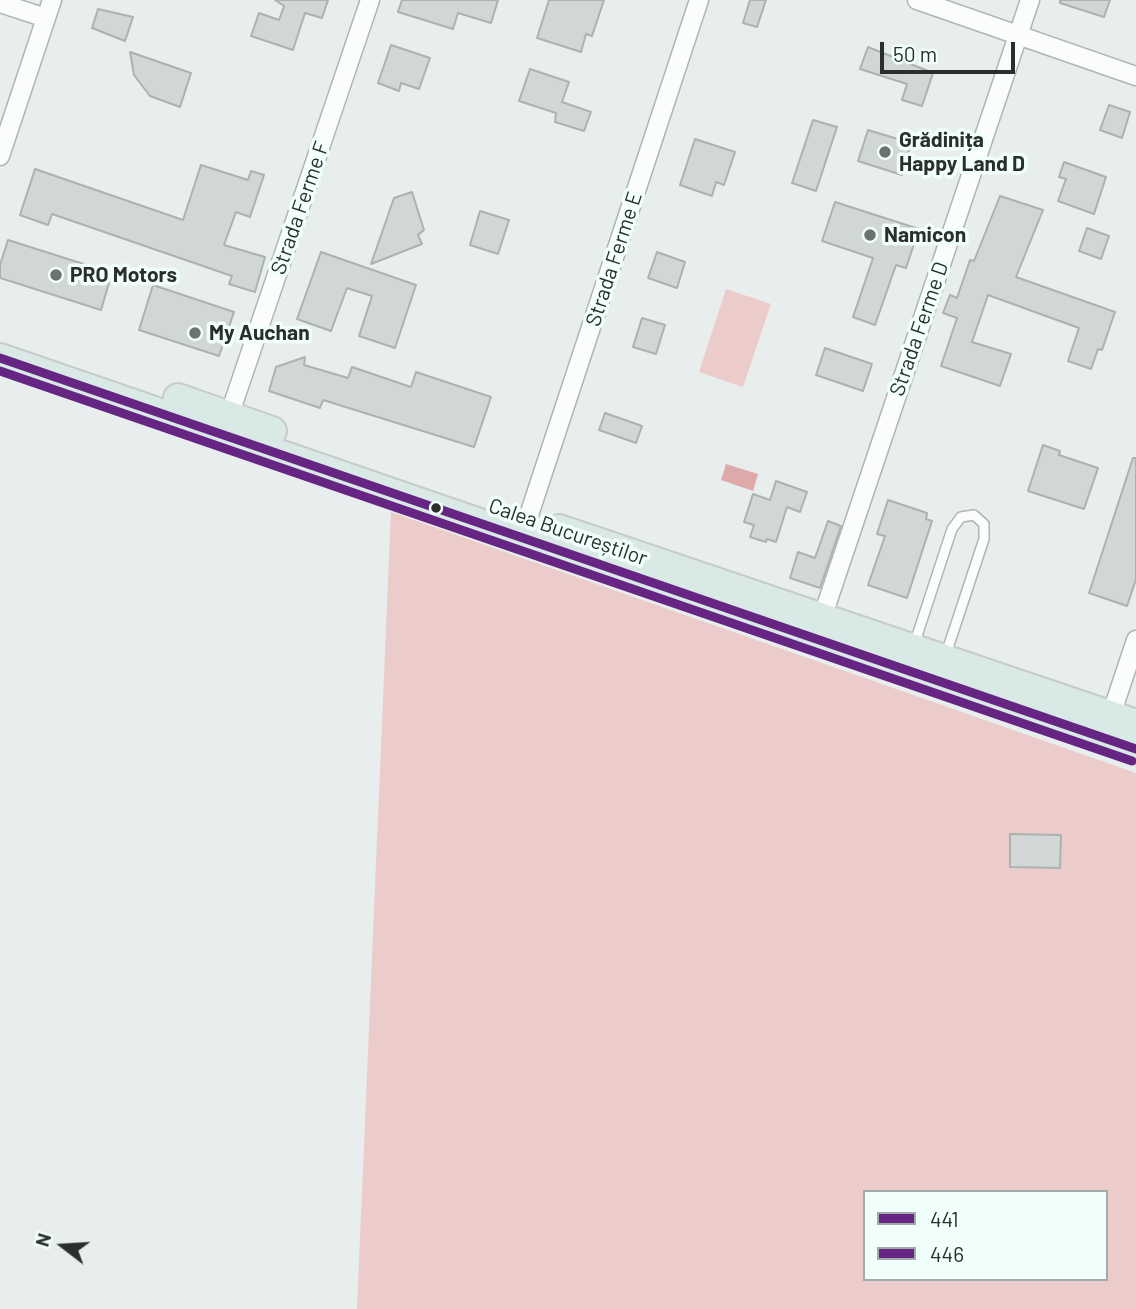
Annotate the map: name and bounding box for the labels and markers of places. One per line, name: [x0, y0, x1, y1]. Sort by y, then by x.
place label: Grădinița Happy Land D: [899, 127, 1025, 177]
marker: Grădinița Happy Land D: [877, 144, 893, 160]
place label: Namicon: [884, 222, 966, 248]
marker: Namicon: [862, 227, 878, 243]
place label: PRO Motors: [70, 262, 177, 288]
marker: PRO Motors: [48, 267, 64, 283]
place label: My Auchan: [209, 320, 310, 346]
marker: My Auchan: [187, 325, 203, 341]
unlabelled marker: [429, 501, 443, 515]

